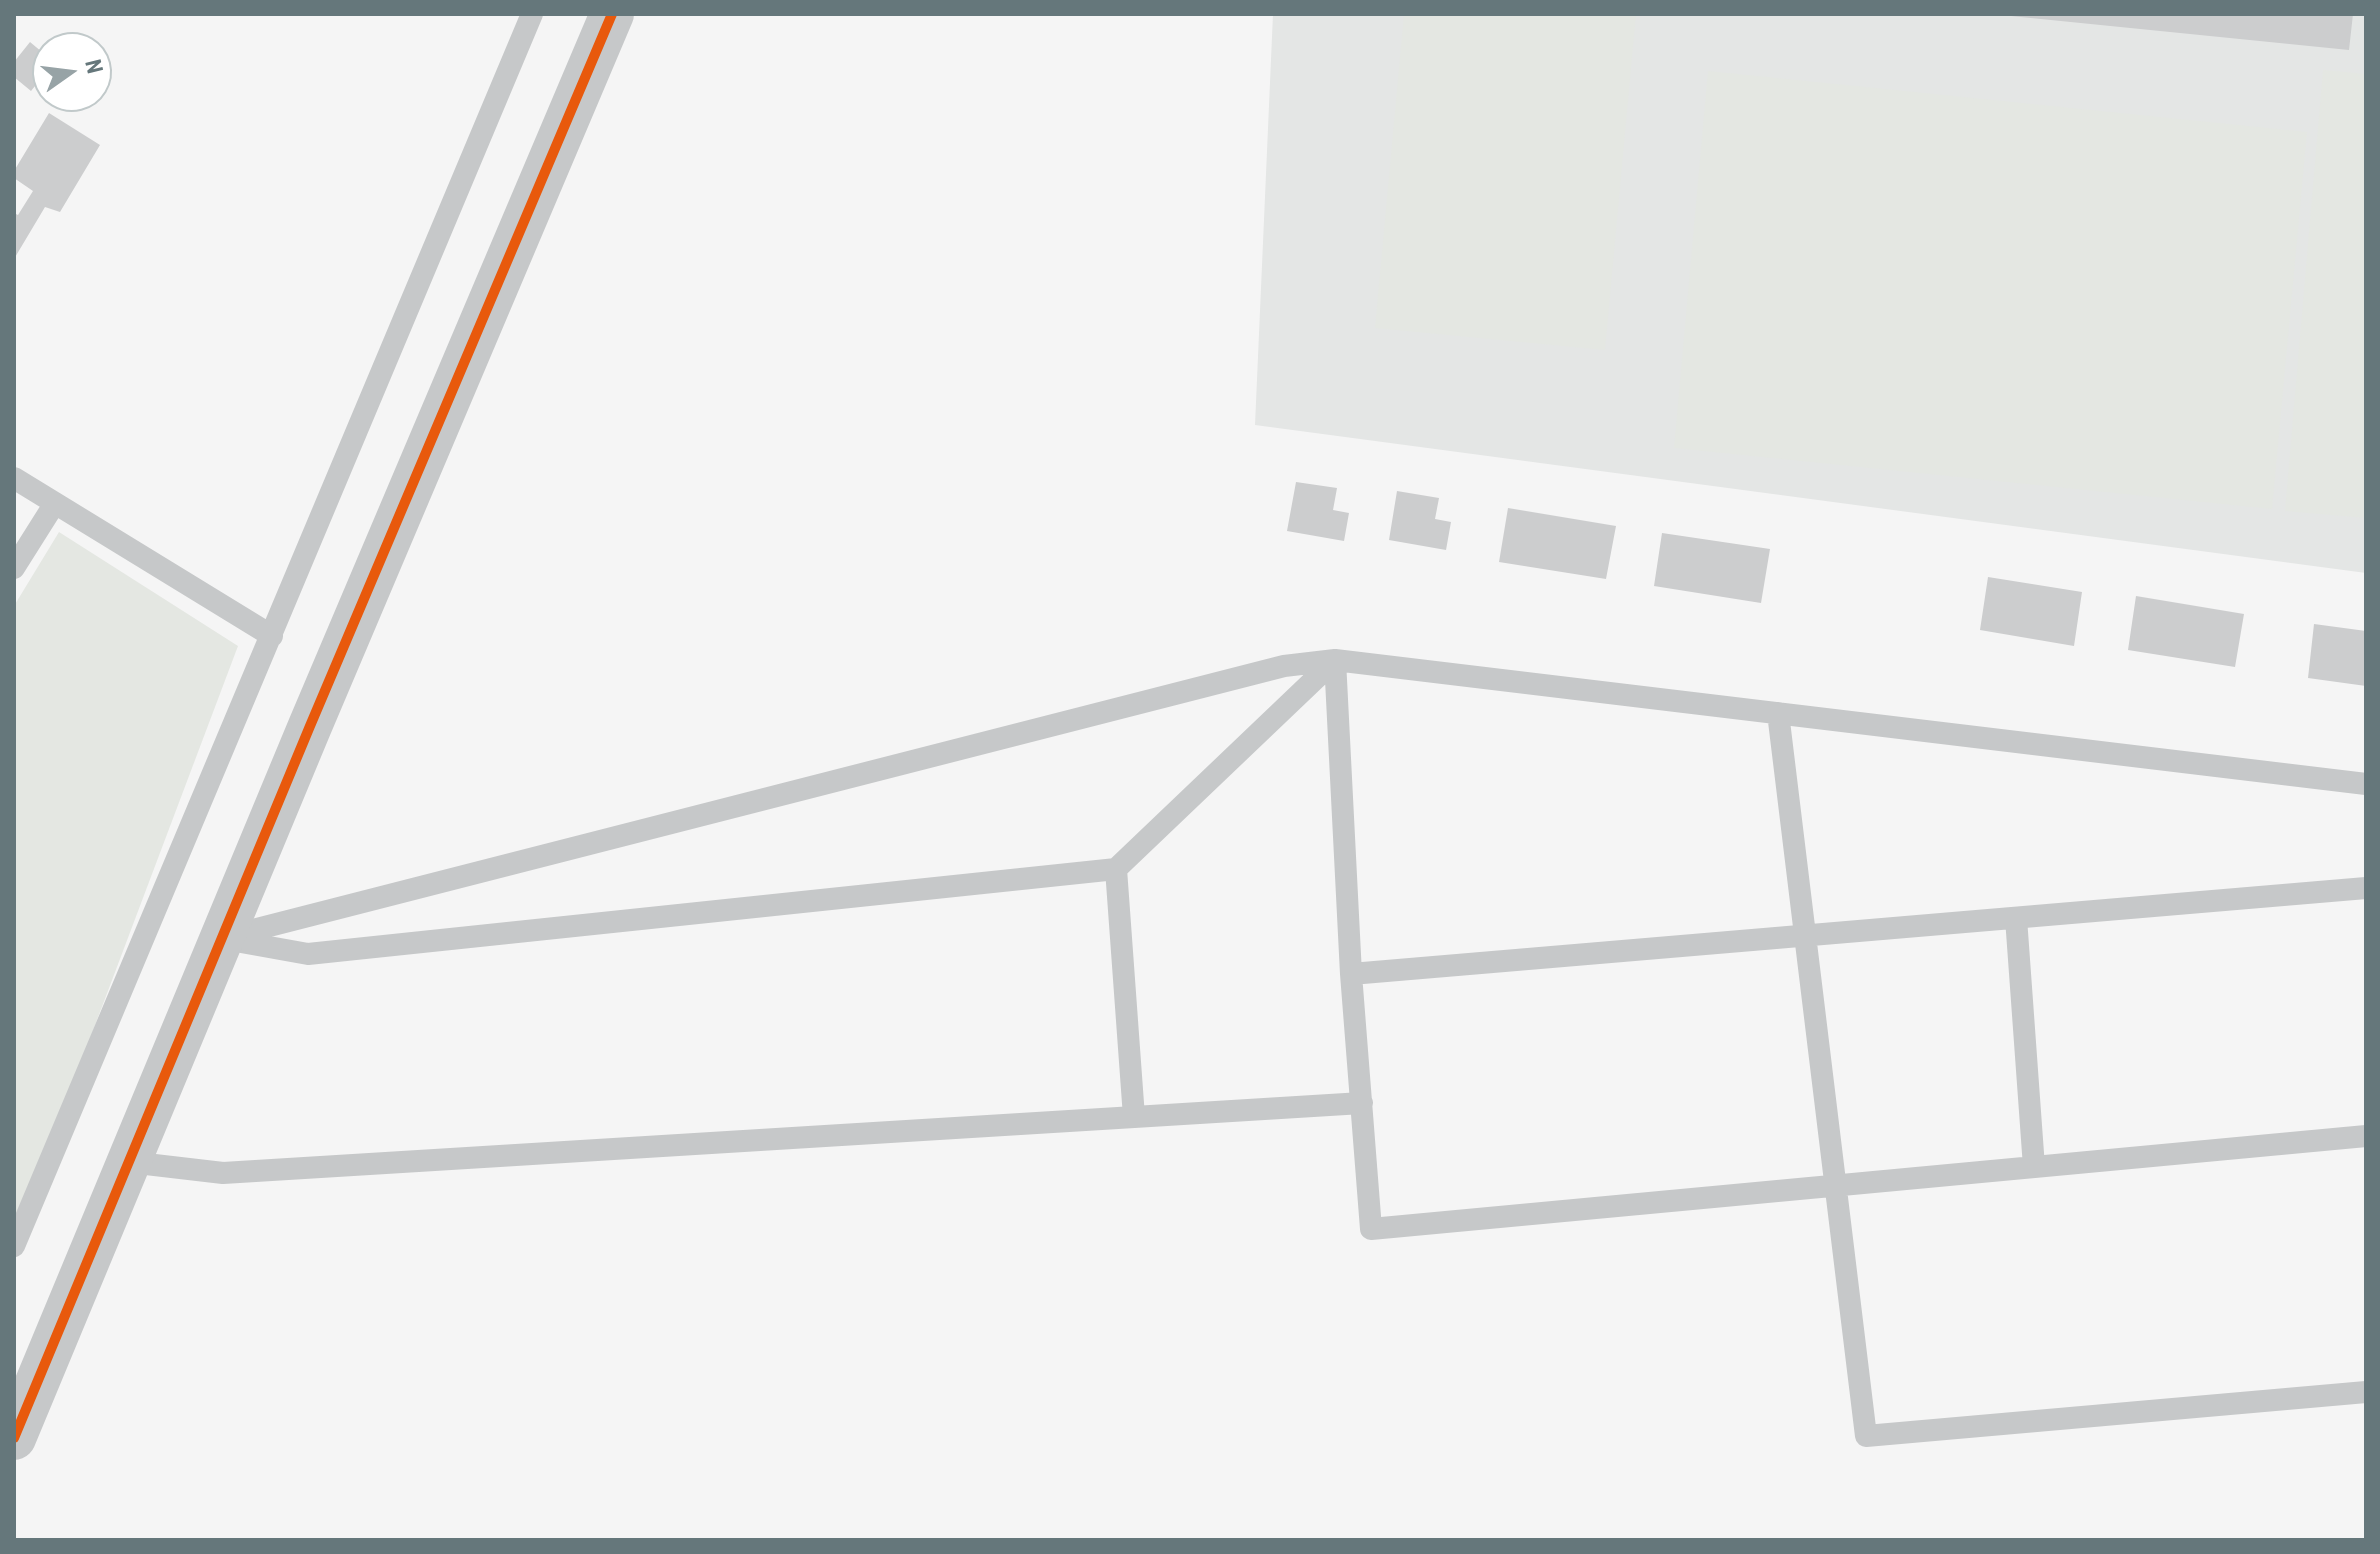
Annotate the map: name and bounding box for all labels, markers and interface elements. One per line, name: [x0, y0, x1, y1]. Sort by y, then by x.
north arrow: [32, 32, 112, 112]
text: N: [80, 57, 108, 76]

